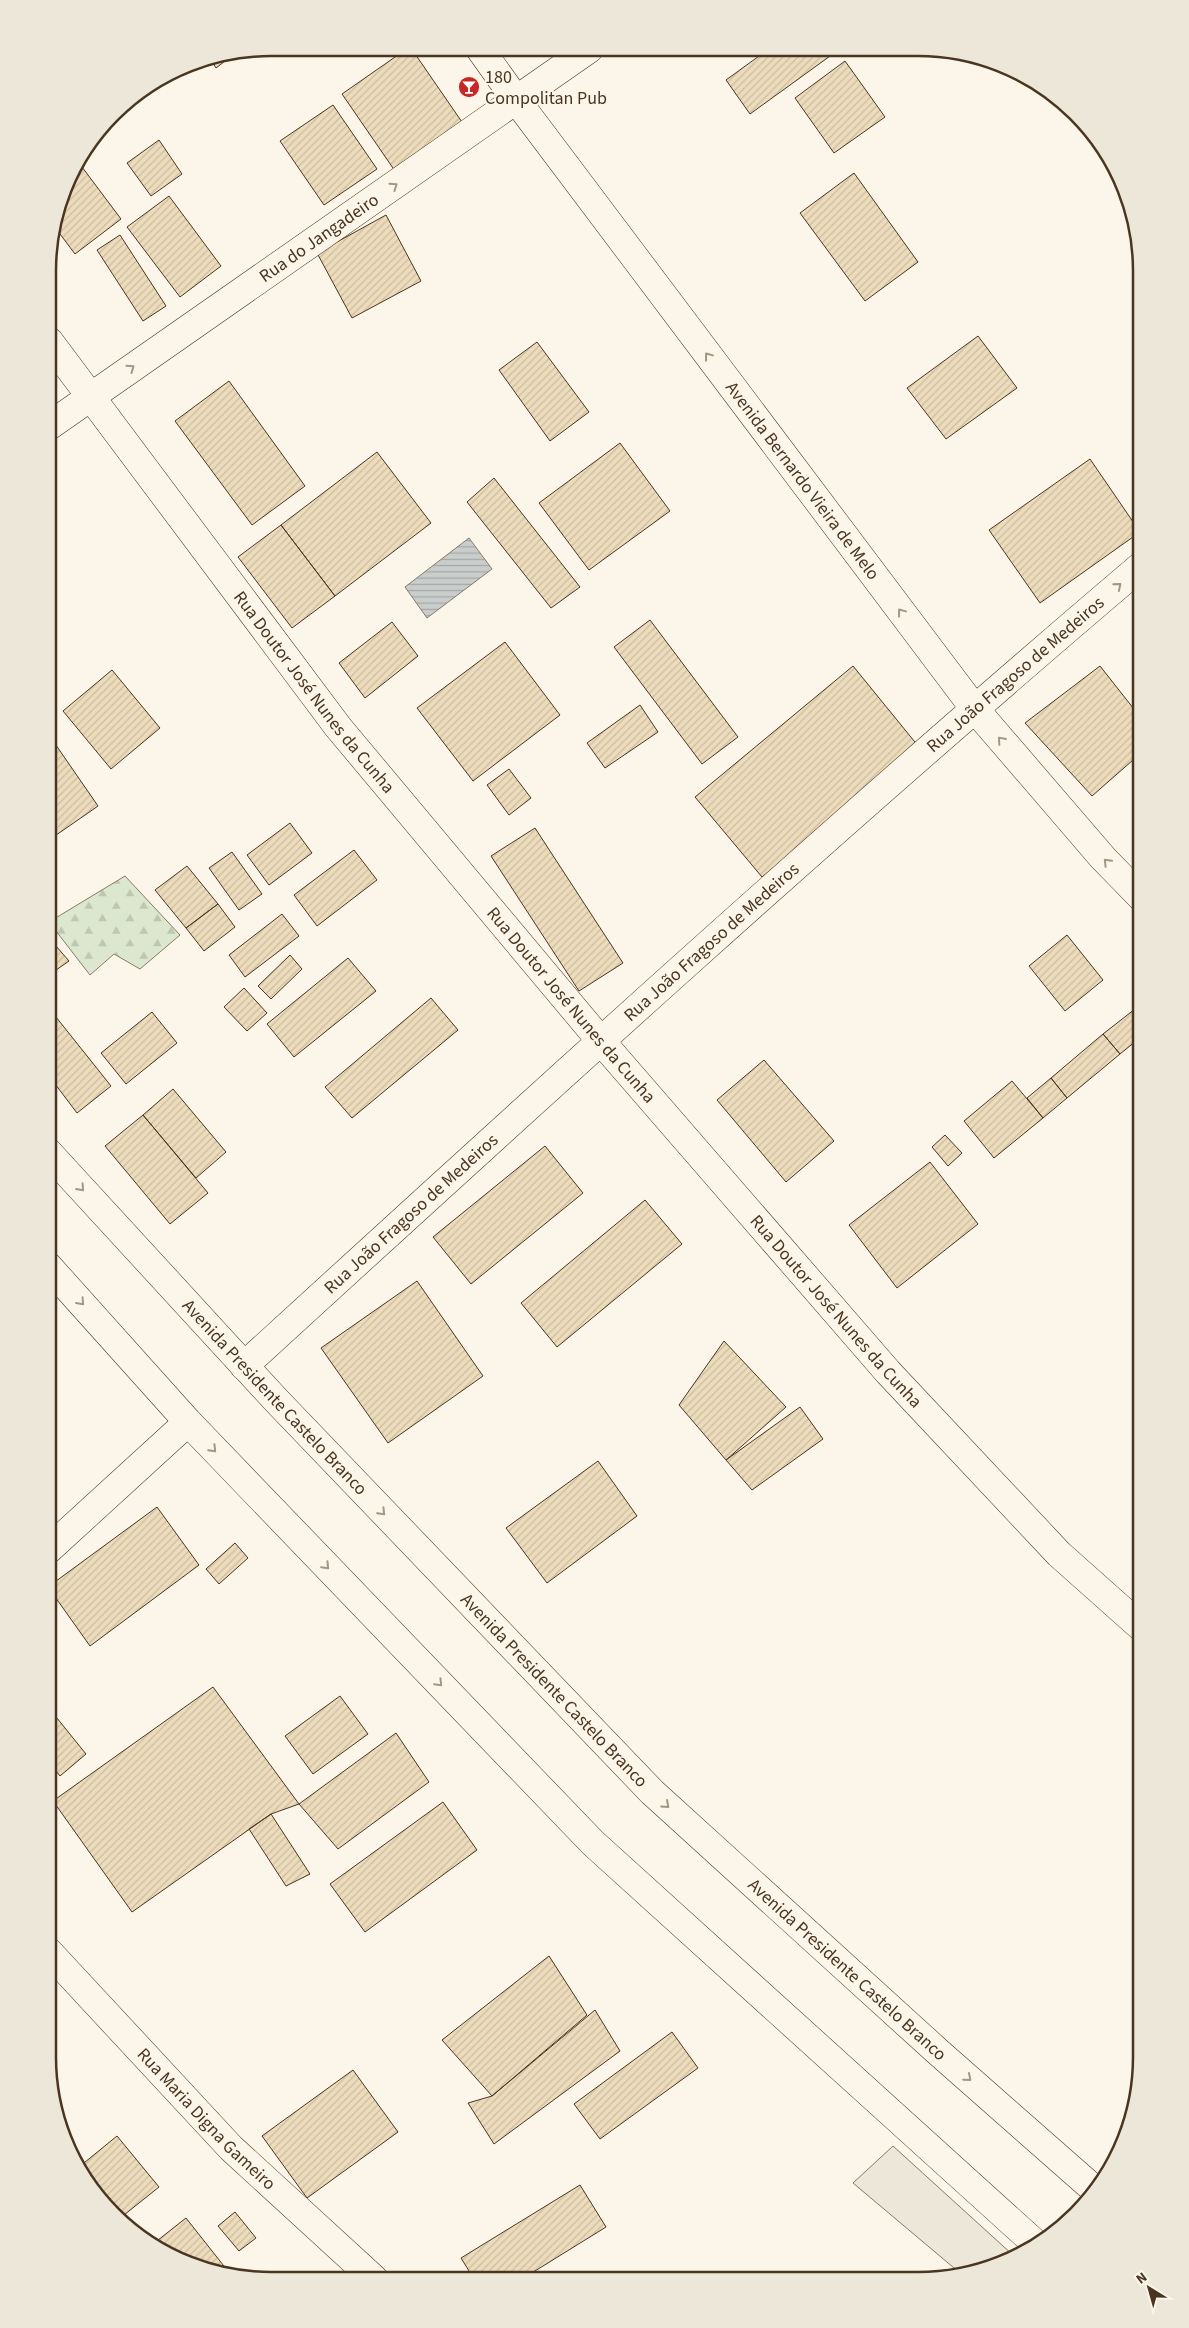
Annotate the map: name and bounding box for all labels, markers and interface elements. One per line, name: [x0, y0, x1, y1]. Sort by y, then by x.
place label: 180 Compolitan Pub: [485, 65, 607, 111]
bar icon: 180 Compolitan Pub: [457, 75, 481, 99]
one-way arrow: [388, 183, 397, 192]
street label: Rua do Jangadeiro: [254, 187, 384, 288]
one-way arrow: [706, 353, 714, 362]
one-way arrow: [125, 365, 135, 374]
street label: Avenida Bernardo Vieira de Melo: [720, 376, 886, 585]
one-way arrow: [1112, 583, 1121, 592]
street label: Rua Doutor José Nunes da Cunha: [228, 586, 401, 799]
street label: Rua João Fragoso de Medeiros: [921, 590, 1109, 758]
one-way arrow: [898, 609, 906, 618]
one-way arrow: [997, 736, 1006, 745]
street label: Rua João Fragoso de Medeiros: [618, 857, 804, 1027]
one-way arrow: [1104, 859, 1113, 868]
street label: Rua Doutor José Nunes da Cunha: [481, 901, 662, 1108]
street label: Rua João Fragoso de Medeiros: [318, 1128, 503, 1299]
one-way arrow: [75, 1182, 84, 1191]
street label: Rua Doutor José Nunes da Cunha: [744, 1209, 928, 1413]
street label: Avenida Presidente Castelo Branco: [177, 1294, 373, 1501]
one-way arrow: [75, 1297, 84, 1306]
one-way arrow: [207, 1443, 216, 1452]
one-way arrow: [376, 1506, 385, 1515]
one-way arrow: [320, 1560, 329, 1569]
street label: Avenida Presidente Castelo Branco: [455, 1588, 654, 1793]
one-way arrow: [433, 1677, 442, 1686]
one-way arrow: [660, 1799, 669, 1808]
street label: Avenida Presidente Castelo Branco: [743, 1873, 952, 2066]
street label: Rua Maria Digna Gameiro: [131, 2042, 281, 2196]
one-way arrow: [962, 2072, 971, 2081]
north arrow: [1124, 2263, 1174, 2313]
text: N: [1132, 2268, 1152, 2289]

